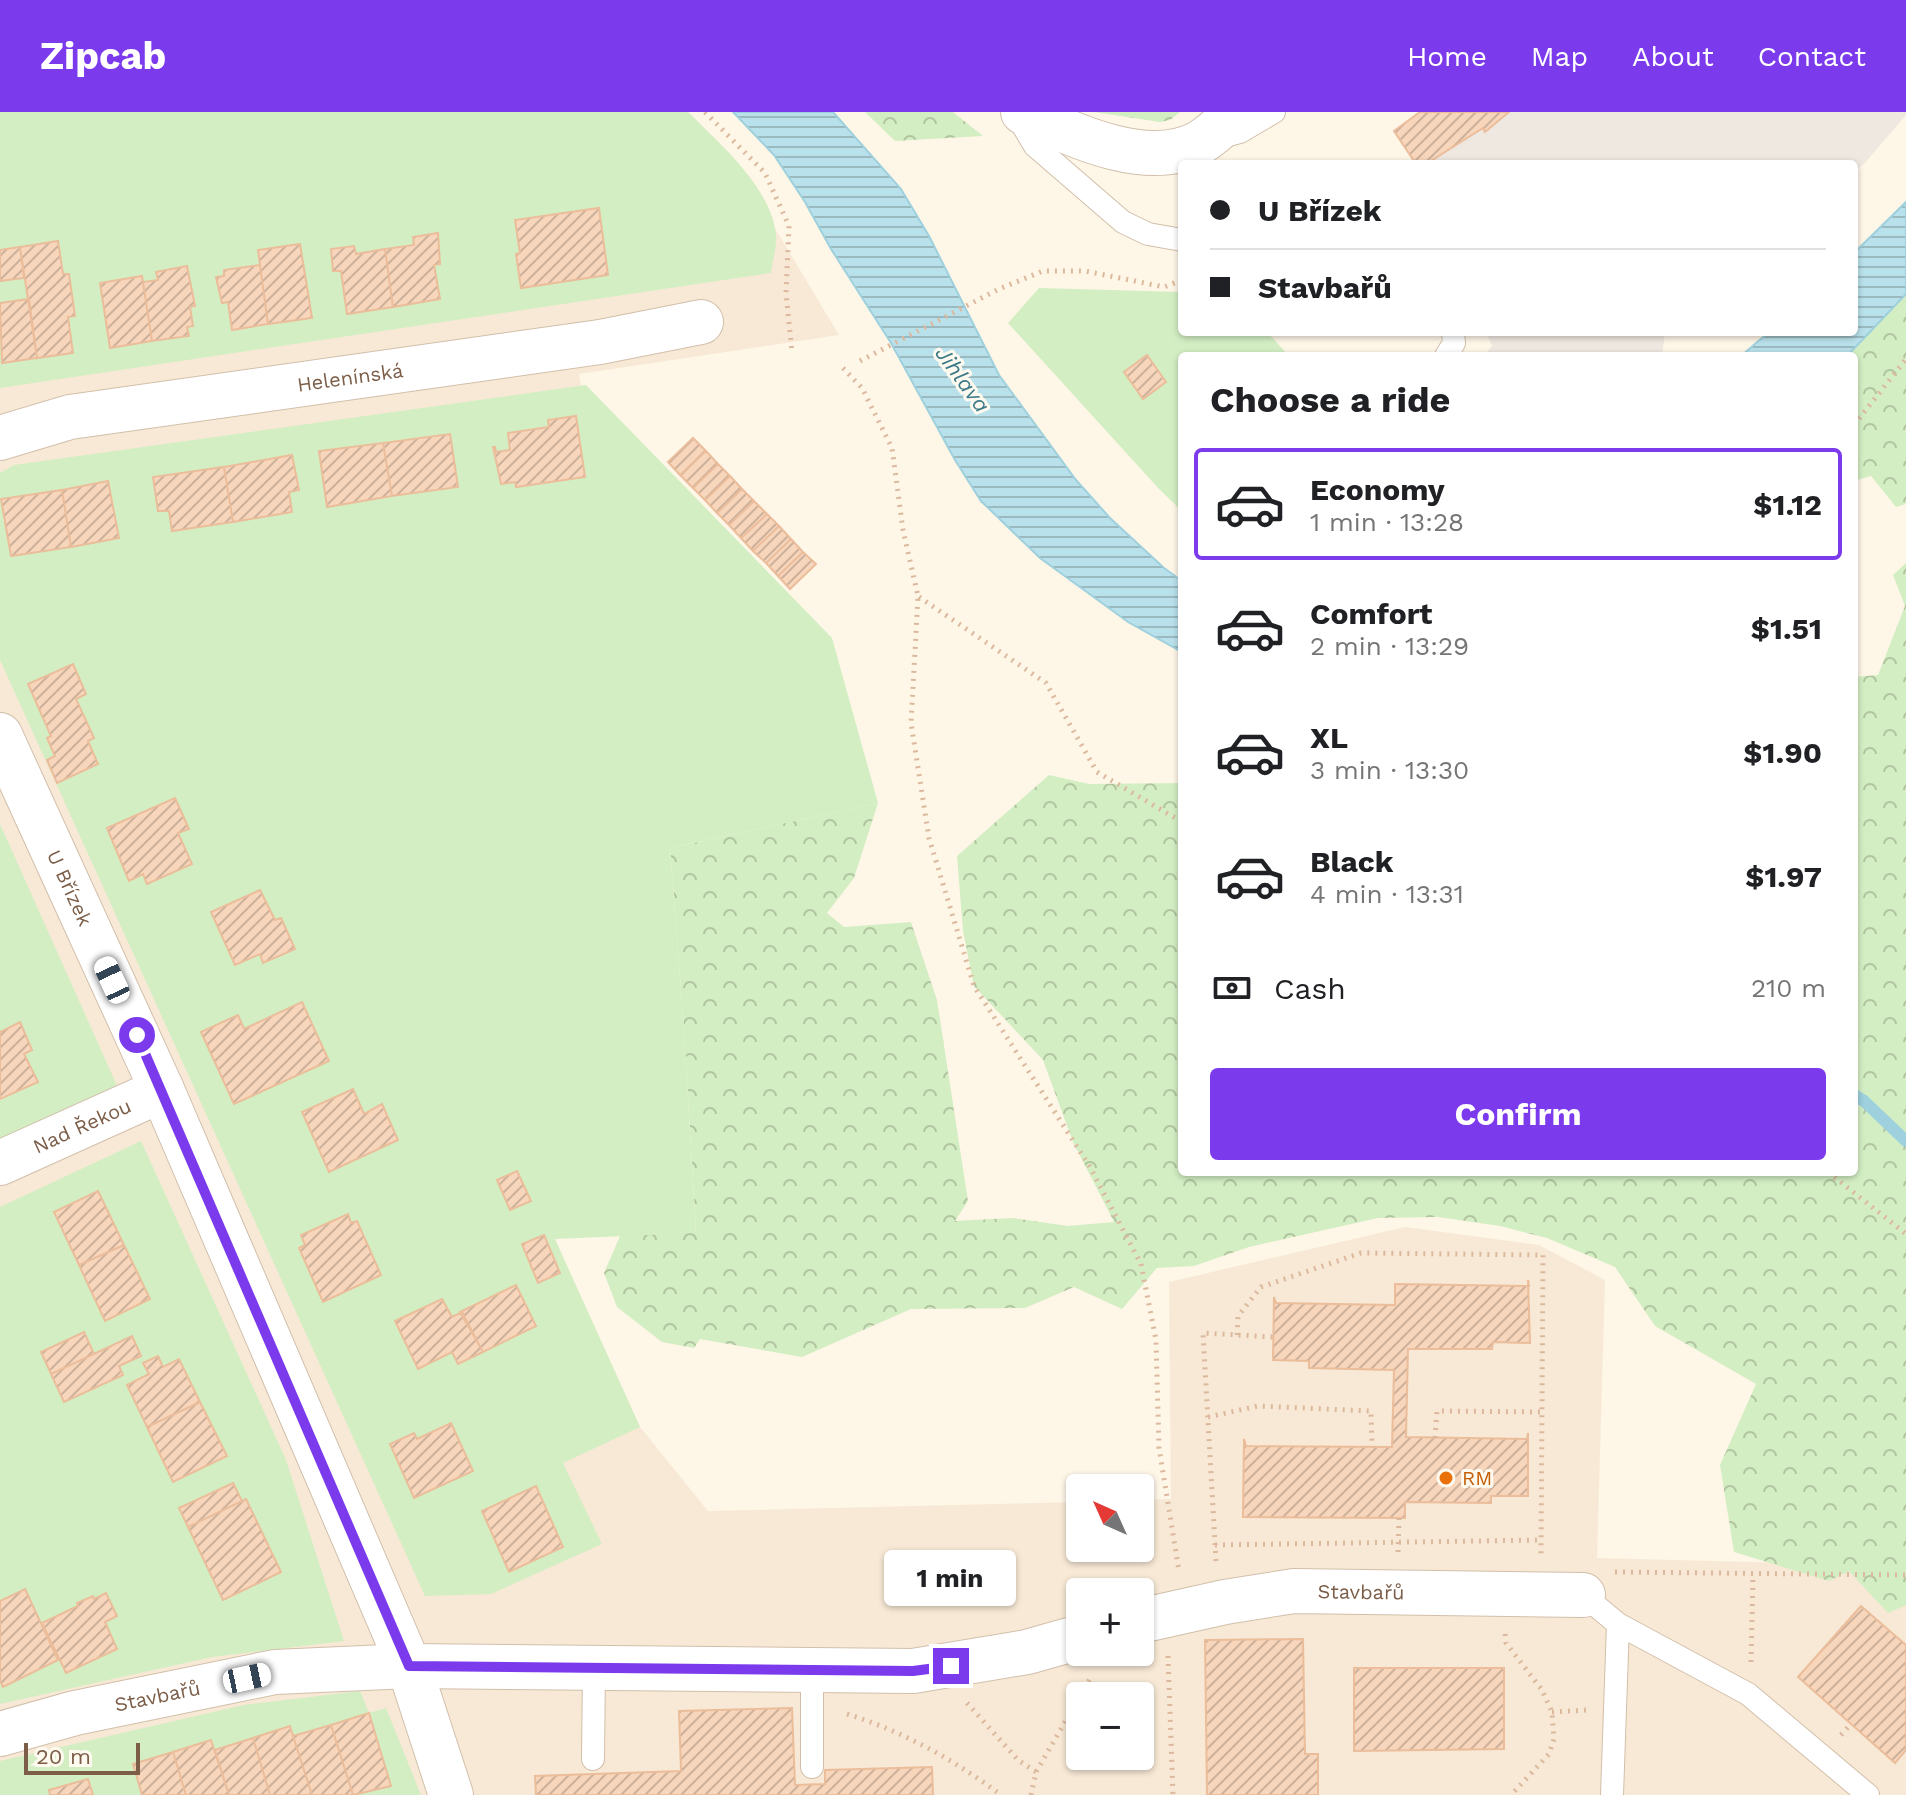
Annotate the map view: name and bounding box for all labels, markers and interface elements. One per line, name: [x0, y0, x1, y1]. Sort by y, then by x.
text: Zipcab: [40, 34, 166, 78]
text: Home: [1407, 40, 1487, 73]
text: Map: [1531, 40, 1588, 73]
text: About: [1632, 40, 1714, 73]
text: Contact: [1758, 40, 1866, 73]
text: U Břízek: [1258, 193, 1381, 228]
text: Stavbařů: [1258, 270, 1392, 305]
water label: Jihlava: [930, 341, 995, 417]
street label: Helenínská: [296, 358, 405, 397]
text: Choose a ride: [1210, 379, 1450, 421]
icon: car: [1214, 468, 1286, 540]
text: Economy: [1310, 472, 1445, 507]
text: $1.12: [1753, 487, 1822, 522]
text: 1 min · 13:28: [1310, 507, 1464, 537]
icon: car: [1214, 592, 1286, 664]
text: Comfort: [1310, 596, 1432, 631]
text: $1.51: [1751, 611, 1822, 646]
text: 2 min · 13:29: [1310, 631, 1469, 661]
icon: car: [1214, 716, 1286, 788]
text: XL: [1310, 720, 1348, 755]
text: $1.90: [1743, 735, 1822, 770]
text: 3 min · 13:30: [1310, 755, 1469, 785]
icon: car: [1214, 840, 1286, 912]
text: Black: [1310, 844, 1394, 879]
street label: U Břízek: [42, 846, 97, 930]
text: $1.97: [1745, 859, 1822, 894]
text: 4 min · 13:31: [1310, 879, 1464, 909]
car: [91, 953, 133, 1007]
icon: cash: [1210, 966, 1254, 1010]
text: Cash: [1274, 971, 1346, 1006]
text: 210 m: [1751, 973, 1826, 1003]
route start: [119, 1017, 155, 1053]
button: Confirm: [1210, 1068, 1826, 1160]
street label: Nad Řekou: [29, 1093, 135, 1159]
place label: RM: [1462, 1466, 1492, 1490]
marker: RM: [1437, 1469, 1455, 1487]
north arrow: [1066, 1474, 1154, 1562]
map controls: [1066, 1474, 1154, 1770]
callout: 1 min: [885, 1550, 1017, 1606]
text: 1 min: [917, 1563, 983, 1593]
button: +: [1066, 1578, 1154, 1666]
street label: Stavbařů: [1317, 1579, 1405, 1605]
route end: [933, 1648, 969, 1684]
car: [221, 1661, 273, 1695]
street label: Stavbařů: [112, 1676, 202, 1717]
button: −: [1066, 1682, 1154, 1770]
scale bar: [24, 1739, 140, 1775]
text: 20 m: [36, 1744, 91, 1769]

